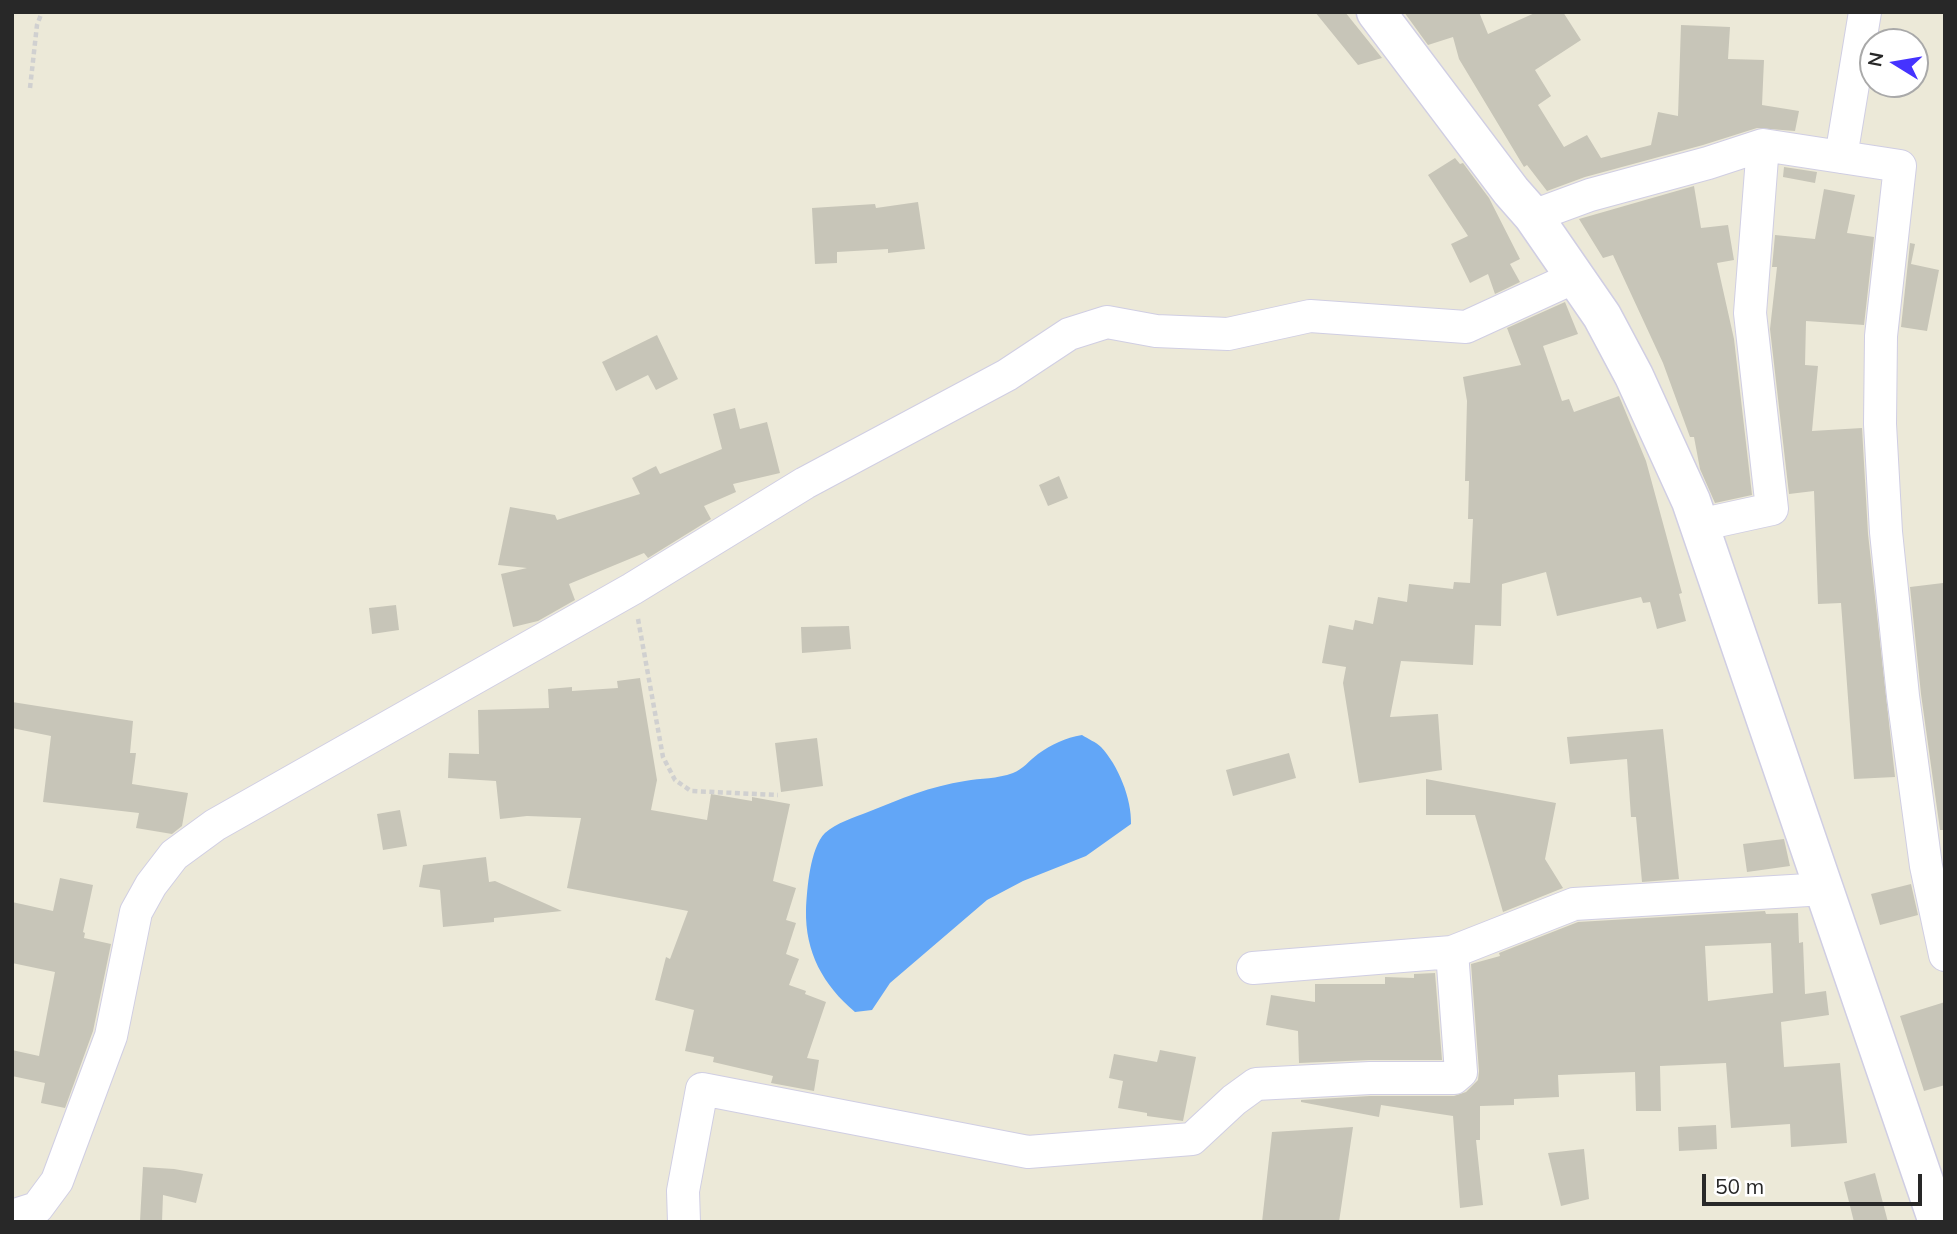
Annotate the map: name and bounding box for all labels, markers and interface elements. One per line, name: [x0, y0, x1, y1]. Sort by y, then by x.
north arrow: [1859, 28, 1929, 98]
text: N: [1862, 50, 1888, 69]
scale bar: [1705, 1160, 1926, 1204]
text: 50 m: [1715, 1173, 1764, 1199]

